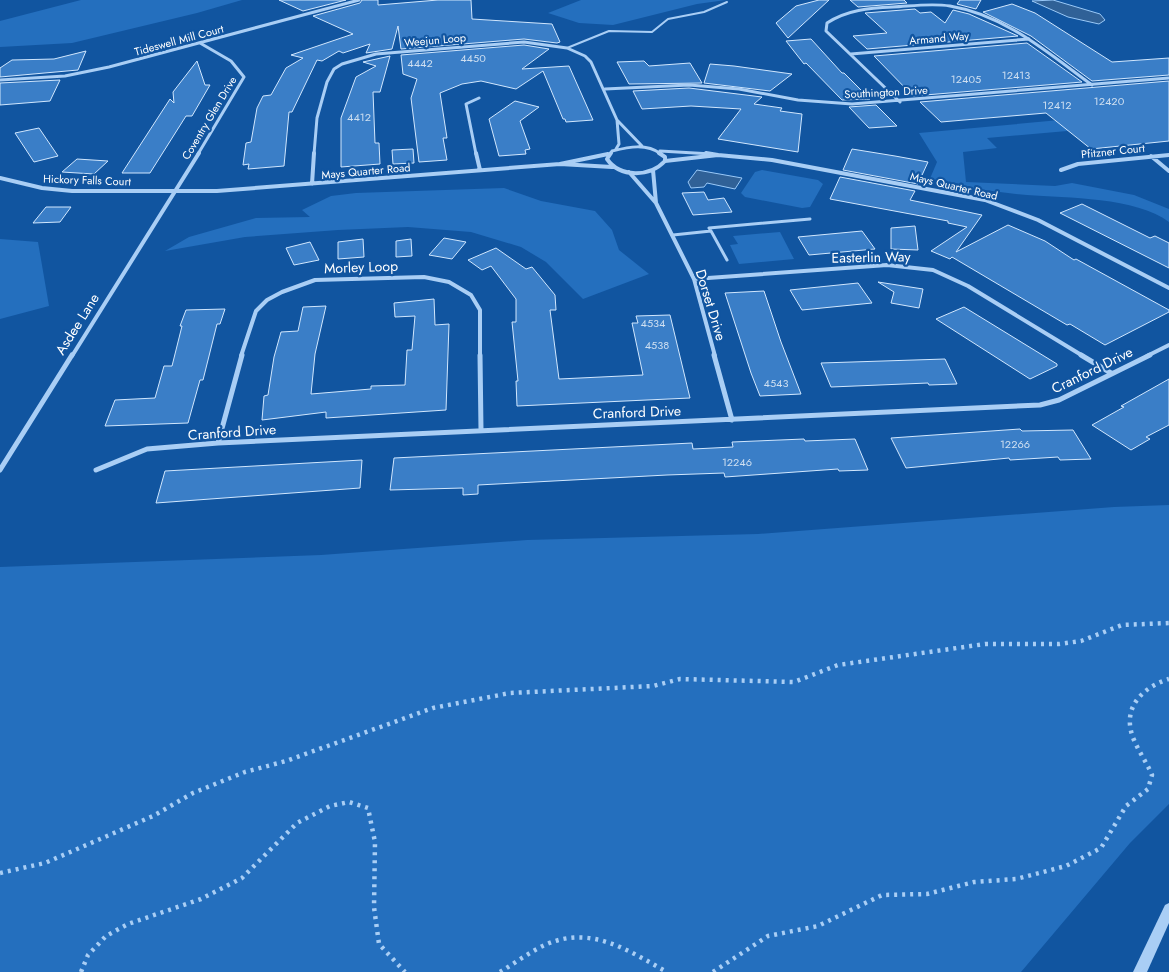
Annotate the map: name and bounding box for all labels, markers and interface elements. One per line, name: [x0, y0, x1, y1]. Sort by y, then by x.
street label: Tideswell Mill Court: [133, 20, 226, 60]
street label: Armand Way: [908, 27, 970, 49]
street label: Weejun Loop: [403, 29, 467, 51]
house number: 4450: [460, 50, 486, 66]
house number: 4442: [407, 55, 433, 71]
house number: 12413: [1002, 67, 1030, 83]
house number: 12405: [951, 71, 981, 87]
street label: Coventry Glen Drive: [178, 73, 240, 163]
street label: Southington Drive: [844, 82, 928, 102]
house number: 12420: [1094, 93, 1125, 109]
house number: 12412: [1043, 97, 1071, 113]
house number: 4412: [347, 109, 371, 125]
street label: Pfitzner Court: [1080, 140, 1146, 162]
street label: Mays Quarter Road: [321, 159, 411, 183]
street label: Mays Quarter Road: [909, 168, 999, 204]
street label: Hickory Falls Court: [43, 170, 132, 190]
street label: Easterlin Way: [831, 246, 912, 268]
street label: Morley Loop: [324, 256, 398, 278]
street label: Dorset Drive: [691, 267, 731, 343]
street label: Asdee Lane: [50, 289, 104, 359]
house number: 4534: [640, 315, 666, 331]
house number: 4538: [645, 337, 669, 353]
street label: Cranford Drive: [1048, 342, 1136, 398]
house number: 4543: [763, 375, 789, 391]
street label: Cranford Drive: [593, 400, 681, 424]
street label: Cranford Drive: [187, 419, 277, 445]
house number: 12266: [1000, 436, 1030, 452]
house number: 12246: [722, 454, 752, 470]

